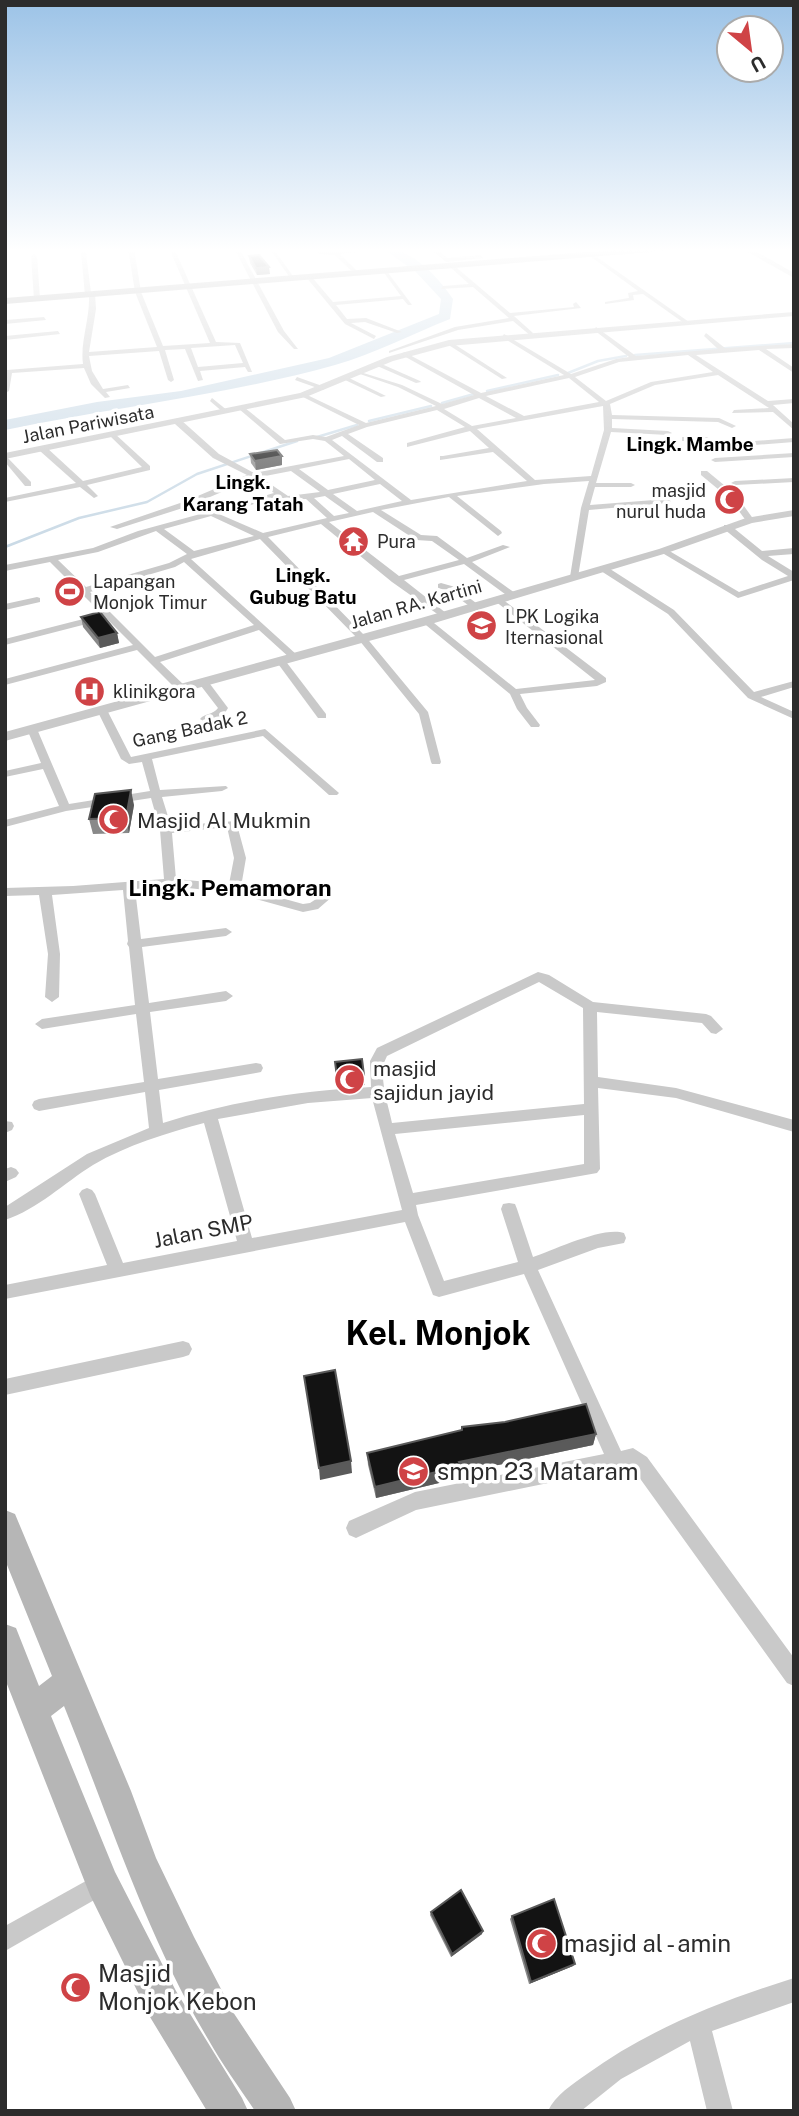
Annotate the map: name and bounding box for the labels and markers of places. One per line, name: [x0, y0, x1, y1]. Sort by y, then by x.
place label: masjid nurul huda: [616, 480, 706, 522]
mosque icon: masjid nurul huda: [712, 483, 746, 517]
temple icon: Pura: [337, 524, 371, 558]
place label: Pura: [377, 531, 416, 552]
place label: Lapangan Monjok Timur: [93, 571, 207, 613]
sports icon: Lapangan Monjok Timur: [53, 574, 87, 608]
place label: LPK Logika Iternasional: [505, 606, 604, 648]
school or university icon: LPK Logika Iternasional: [465, 609, 499, 643]
hospital icon: klinikgora: [73, 674, 107, 708]
place label: klinikgora: [113, 681, 196, 702]
mosque icon: Masjid Al Mukmin: [97, 803, 131, 837]
place label: Masjid Al Mukmin: [137, 808, 311, 833]
place label: masjid sajidun jayid: [373, 1056, 494, 1105]
mosque icon: masjid sajidun jayid: [333, 1063, 367, 1097]
school or university icon: smpn 23 Mataram: [397, 1454, 431, 1488]
place label: smpn 23 Mataram: [437, 1457, 639, 1485]
mosque icon: masjid al - amin: [524, 1926, 558, 1960]
place label: masjid al - amin: [564, 1929, 731, 1957]
place label: Masjid Monjok Kebon: [98, 1959, 257, 2015]
mosque icon: Masjid Monjok Kebon: [58, 1970, 92, 2004]

